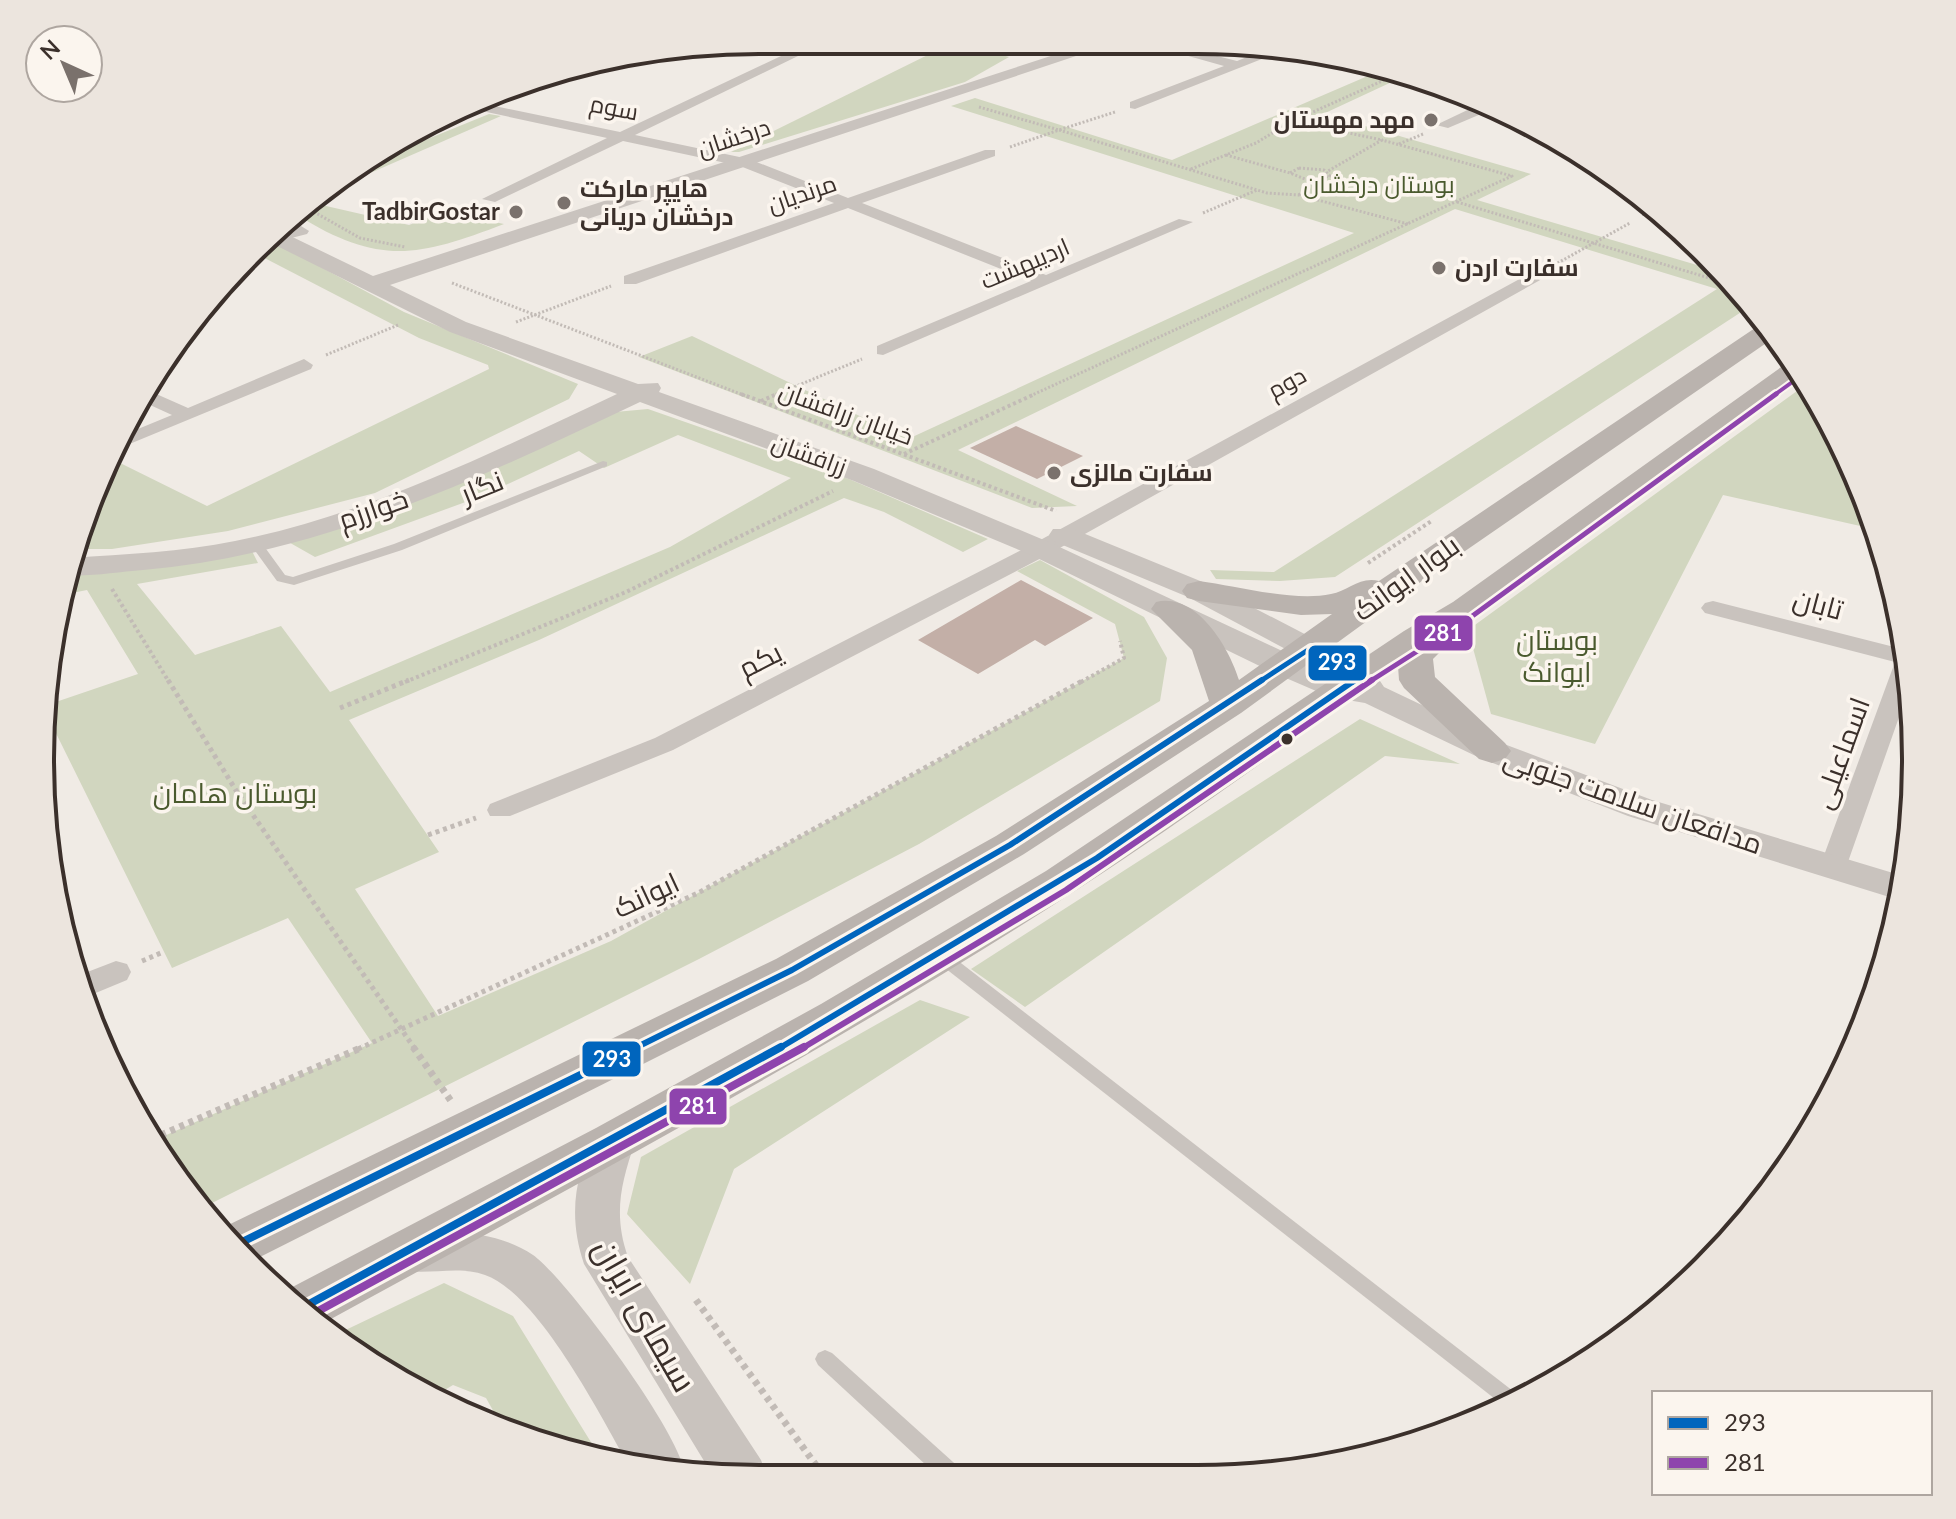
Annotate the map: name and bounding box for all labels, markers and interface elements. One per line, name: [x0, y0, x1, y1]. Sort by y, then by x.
north arrow: [24, 24, 104, 104]
text: N: [34, 34, 65, 65]
street label: سوم: [587, 88, 641, 128]
place label: مهد مهستان: [1274, 104, 1415, 134]
street label: درخشان: [693, 111, 774, 163]
marker: مهد مهستان: [1422, 111, 1440, 129]
street label: مرنديان: [763, 167, 840, 219]
park label: بوستان درخشان: [1303, 169, 1455, 199]
place label: هایپر مارکت درخشان دریانی: [580, 173, 733, 231]
marker: هایپر مارکت درخشان دریانی: [555, 194, 573, 212]
place label: TadbirGostar: [362, 196, 500, 225]
marker: TadbirGostar: [507, 203, 525, 221]
street label: اردیبهشت: [976, 231, 1074, 295]
place label: سفارت اردن: [1455, 252, 1579, 282]
marker: سفارت اردن: [1430, 259, 1448, 277]
street label: دوم: [1262, 359, 1312, 407]
street label: خیابان زرافشان: [775, 375, 917, 451]
street label: زرافشان: [768, 427, 851, 481]
place label: سفارت مالزی: [1070, 457, 1213, 487]
street label: نگار: [453, 462, 508, 511]
marker: سفارت مالزی: [1045, 464, 1063, 482]
street label: خوارزم: [333, 480, 413, 540]
street label: بلوار ایوانک: [1346, 527, 1465, 627]
street label: تابان: [1789, 580, 1847, 627]
line badge: 281: [1413, 614, 1474, 652]
text: 281: [1424, 619, 1462, 646]
park label: بوستان ایوانک: [1516, 622, 1598, 688]
street label: یکم: [732, 634, 789, 688]
line badge: 293: [1307, 644, 1368, 682]
text: 293: [1318, 648, 1356, 675]
street label: اسماعیلی: [1804, 692, 1877, 813]
unlabelled marker: [1279, 731, 1295, 747]
street label: مدافعان سلامت جنوبی: [1499, 740, 1767, 861]
park label: بوستان هامان: [153, 775, 317, 810]
street label: ایوانک: [607, 864, 684, 924]
line badge: 293: [581, 1040, 642, 1078]
text: 293: [593, 1045, 631, 1072]
line badge: 281: [668, 1087, 728, 1126]
text: 281: [679, 1092, 717, 1119]
street label: سیمای ایران: [585, 1230, 707, 1399]
legend: [1652, 1391, 1932, 1495]
text: 293: [1724, 1407, 1766, 1436]
text: 281: [1724, 1447, 1766, 1476]

